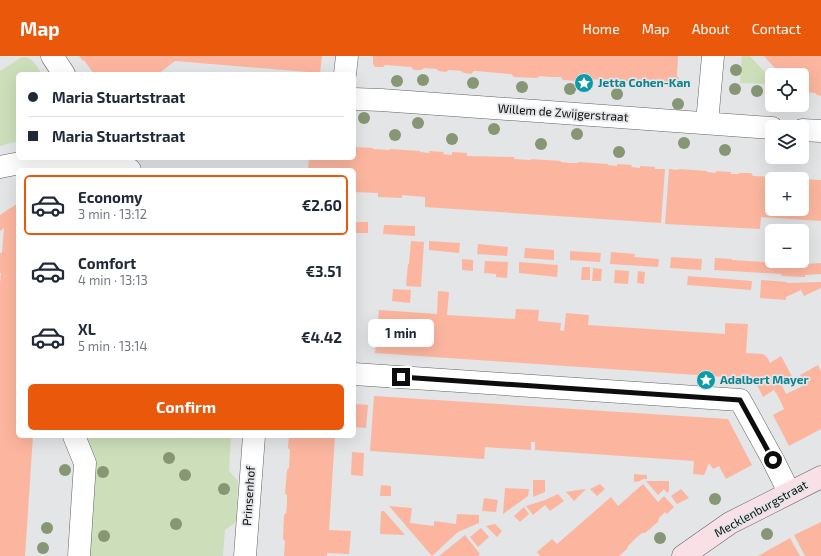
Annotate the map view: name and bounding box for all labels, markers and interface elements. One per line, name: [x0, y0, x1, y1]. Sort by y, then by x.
text: Map: [20, 17, 60, 40]
text: Home: [583, 20, 620, 37]
text: Map: [642, 20, 670, 37]
text: About: [692, 20, 730, 37]
text: Contact: [752, 20, 801, 37]
map controls: [765, 68, 809, 268]
button: locate: [765, 68, 809, 112]
place icon: Jetta Cohen-Kan: [573, 72, 595, 94]
place label: Jetta Cohen-Kan: [598, 75, 690, 89]
text: Maria Stuartstraat: [52, 88, 185, 106]
street label: Willem de Zwijgerstraat: [497, 100, 629, 125]
button: layers: [765, 120, 809, 164]
text: Maria Stuartstraat: [52, 127, 185, 145]
button: +: [765, 172, 809, 216]
icon: car: [30, 187, 66, 223]
text: Economy: [78, 188, 143, 206]
text: €2.60: [302, 196, 342, 214]
text: 3 min · 13:12: [78, 206, 147, 222]
button: −: [765, 224, 809, 268]
icon: car: [30, 253, 66, 289]
text: Comfort: [78, 254, 136, 272]
text: €3.51: [305, 262, 342, 280]
text: 4 min · 13:13: [78, 272, 148, 288]
icon: car: [30, 319, 66, 355]
callout: 1 min: [368, 319, 434, 347]
text: XL: [78, 320, 96, 338]
text: 1 min: [385, 325, 417, 341]
text: €4.42: [301, 328, 342, 346]
text: 5 min · 13:14: [78, 338, 148, 354]
route end: [392, 368, 410, 386]
place icon: Adalbert Mayer: [695, 369, 717, 391]
place label: Adalbert Mayer: [720, 372, 809, 387]
button: Confirm: [28, 384, 344, 430]
route start: [764, 451, 782, 469]
street label: Prinsenhof: [239, 465, 257, 526]
street label: Mecklenburgstraat: [712, 477, 810, 540]

